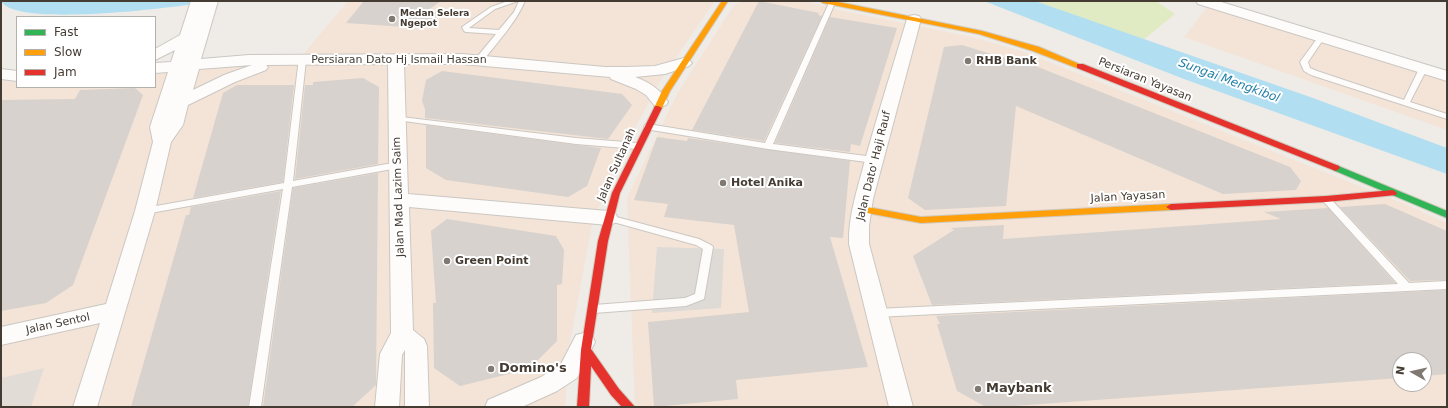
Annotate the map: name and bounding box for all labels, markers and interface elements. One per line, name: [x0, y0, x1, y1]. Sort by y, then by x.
place label: Medan Selera Ngepot: [400, 9, 469, 30]
marker: Medan Selera Ngepot: [387, 14, 397, 24]
legend: [16, 16, 156, 88]
text: Fast: [54, 25, 78, 39]
text: Slow: [54, 45, 82, 59]
street label: Persiaran Dato Hj Ismail Hassan: [311, 53, 487, 67]
place label: RHB Bank: [976, 54, 1037, 68]
street label: Persiaran Yayasan: [1096, 55, 1194, 105]
marker: RHB Bank: [963, 56, 973, 66]
water label: Sungai Mengkibol: [1177, 56, 1281, 106]
text: Jam: [54, 65, 77, 79]
street label: Jalan Dato' Haji Rauf: [854, 110, 894, 222]
street label: Jalan Sultanah: [595, 126, 639, 204]
street label: Jalan Mad Lazim Saim: [390, 137, 408, 257]
place label: Hotel Anika: [731, 176, 803, 190]
marker: Hotel Anika: [718, 178, 728, 188]
street label: Jalan Yayasan: [1090, 188, 1166, 206]
place label: Green Point: [455, 254, 529, 268]
marker: Green Point: [442, 256, 452, 266]
street label: Jalan Sentol: [25, 311, 91, 337]
north arrow: [1392, 352, 1432, 392]
place label: Domino's: [499, 361, 567, 377]
marker: Domino's: [486, 364, 496, 374]
text: N: [1394, 365, 1408, 376]
place label: Maybank: [986, 381, 1052, 397]
marker: Maybank: [973, 384, 983, 394]

